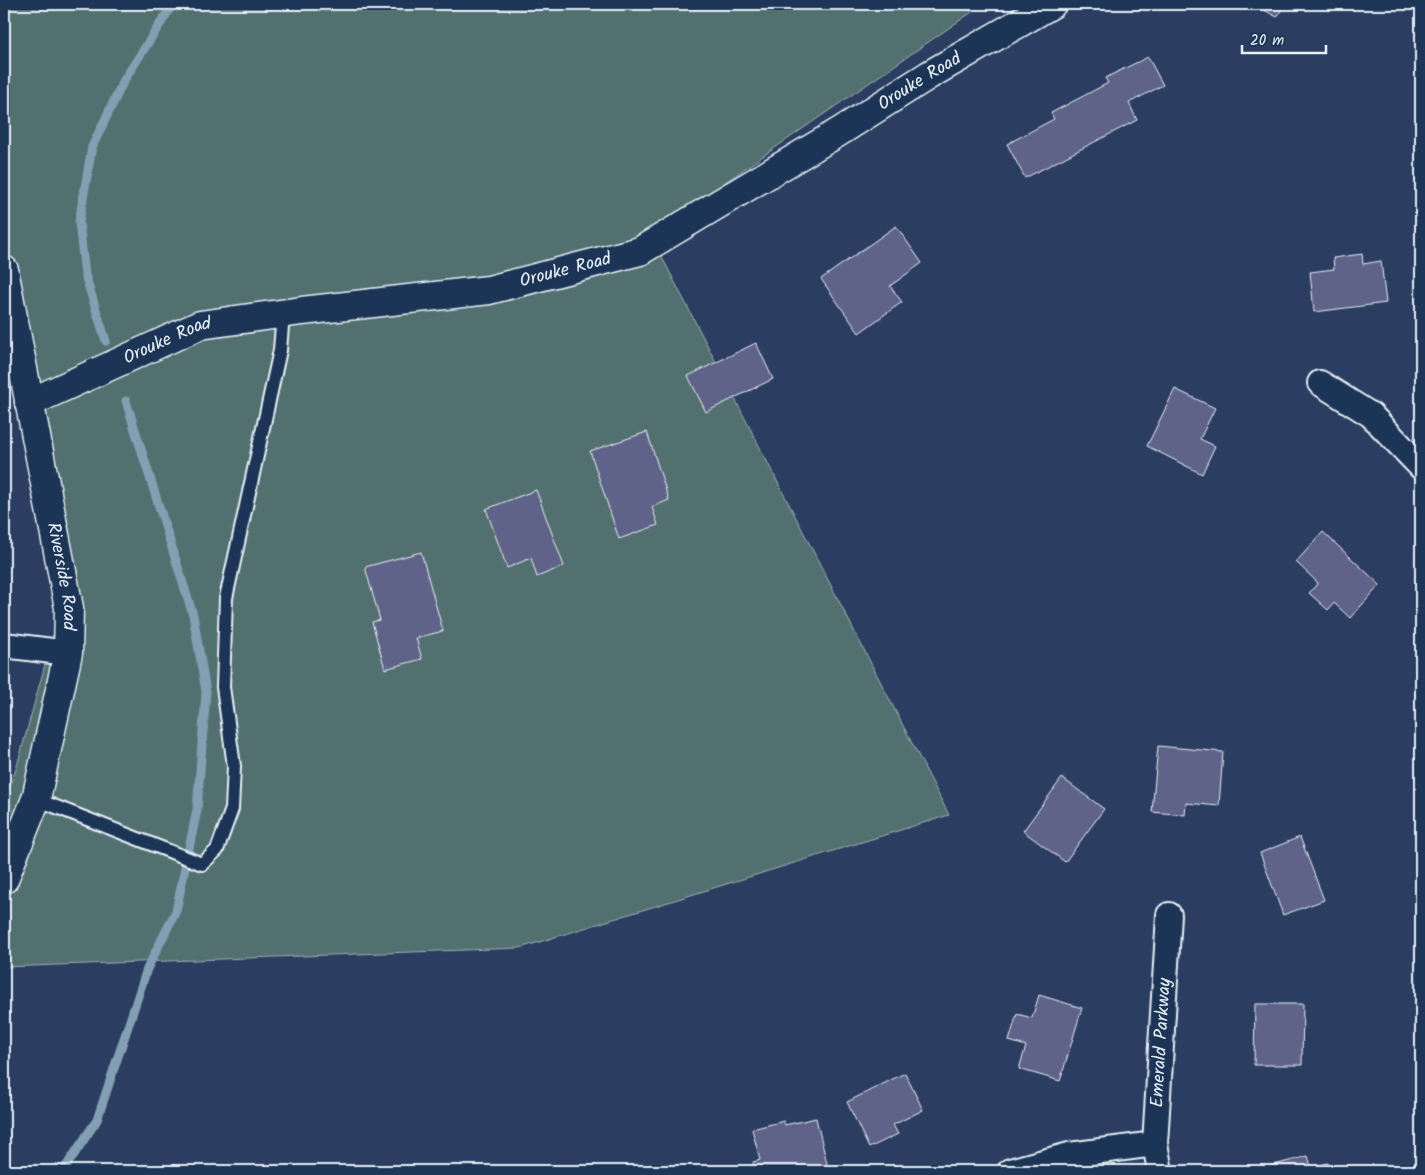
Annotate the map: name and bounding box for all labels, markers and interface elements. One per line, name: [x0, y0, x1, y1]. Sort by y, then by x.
scale bar: [1242, 22, 1326, 54]
text: 20 m: [1250, 29, 1284, 53]
street label: Orouke Road: [872, 44, 968, 118]
street label: Orouke Road: [516, 244, 615, 296]
street label: Orouke Road: [119, 309, 214, 373]
street label: Riverside Road: [38, 520, 84, 632]
street label: Emerald Parkway: [1143, 976, 1180, 1108]

